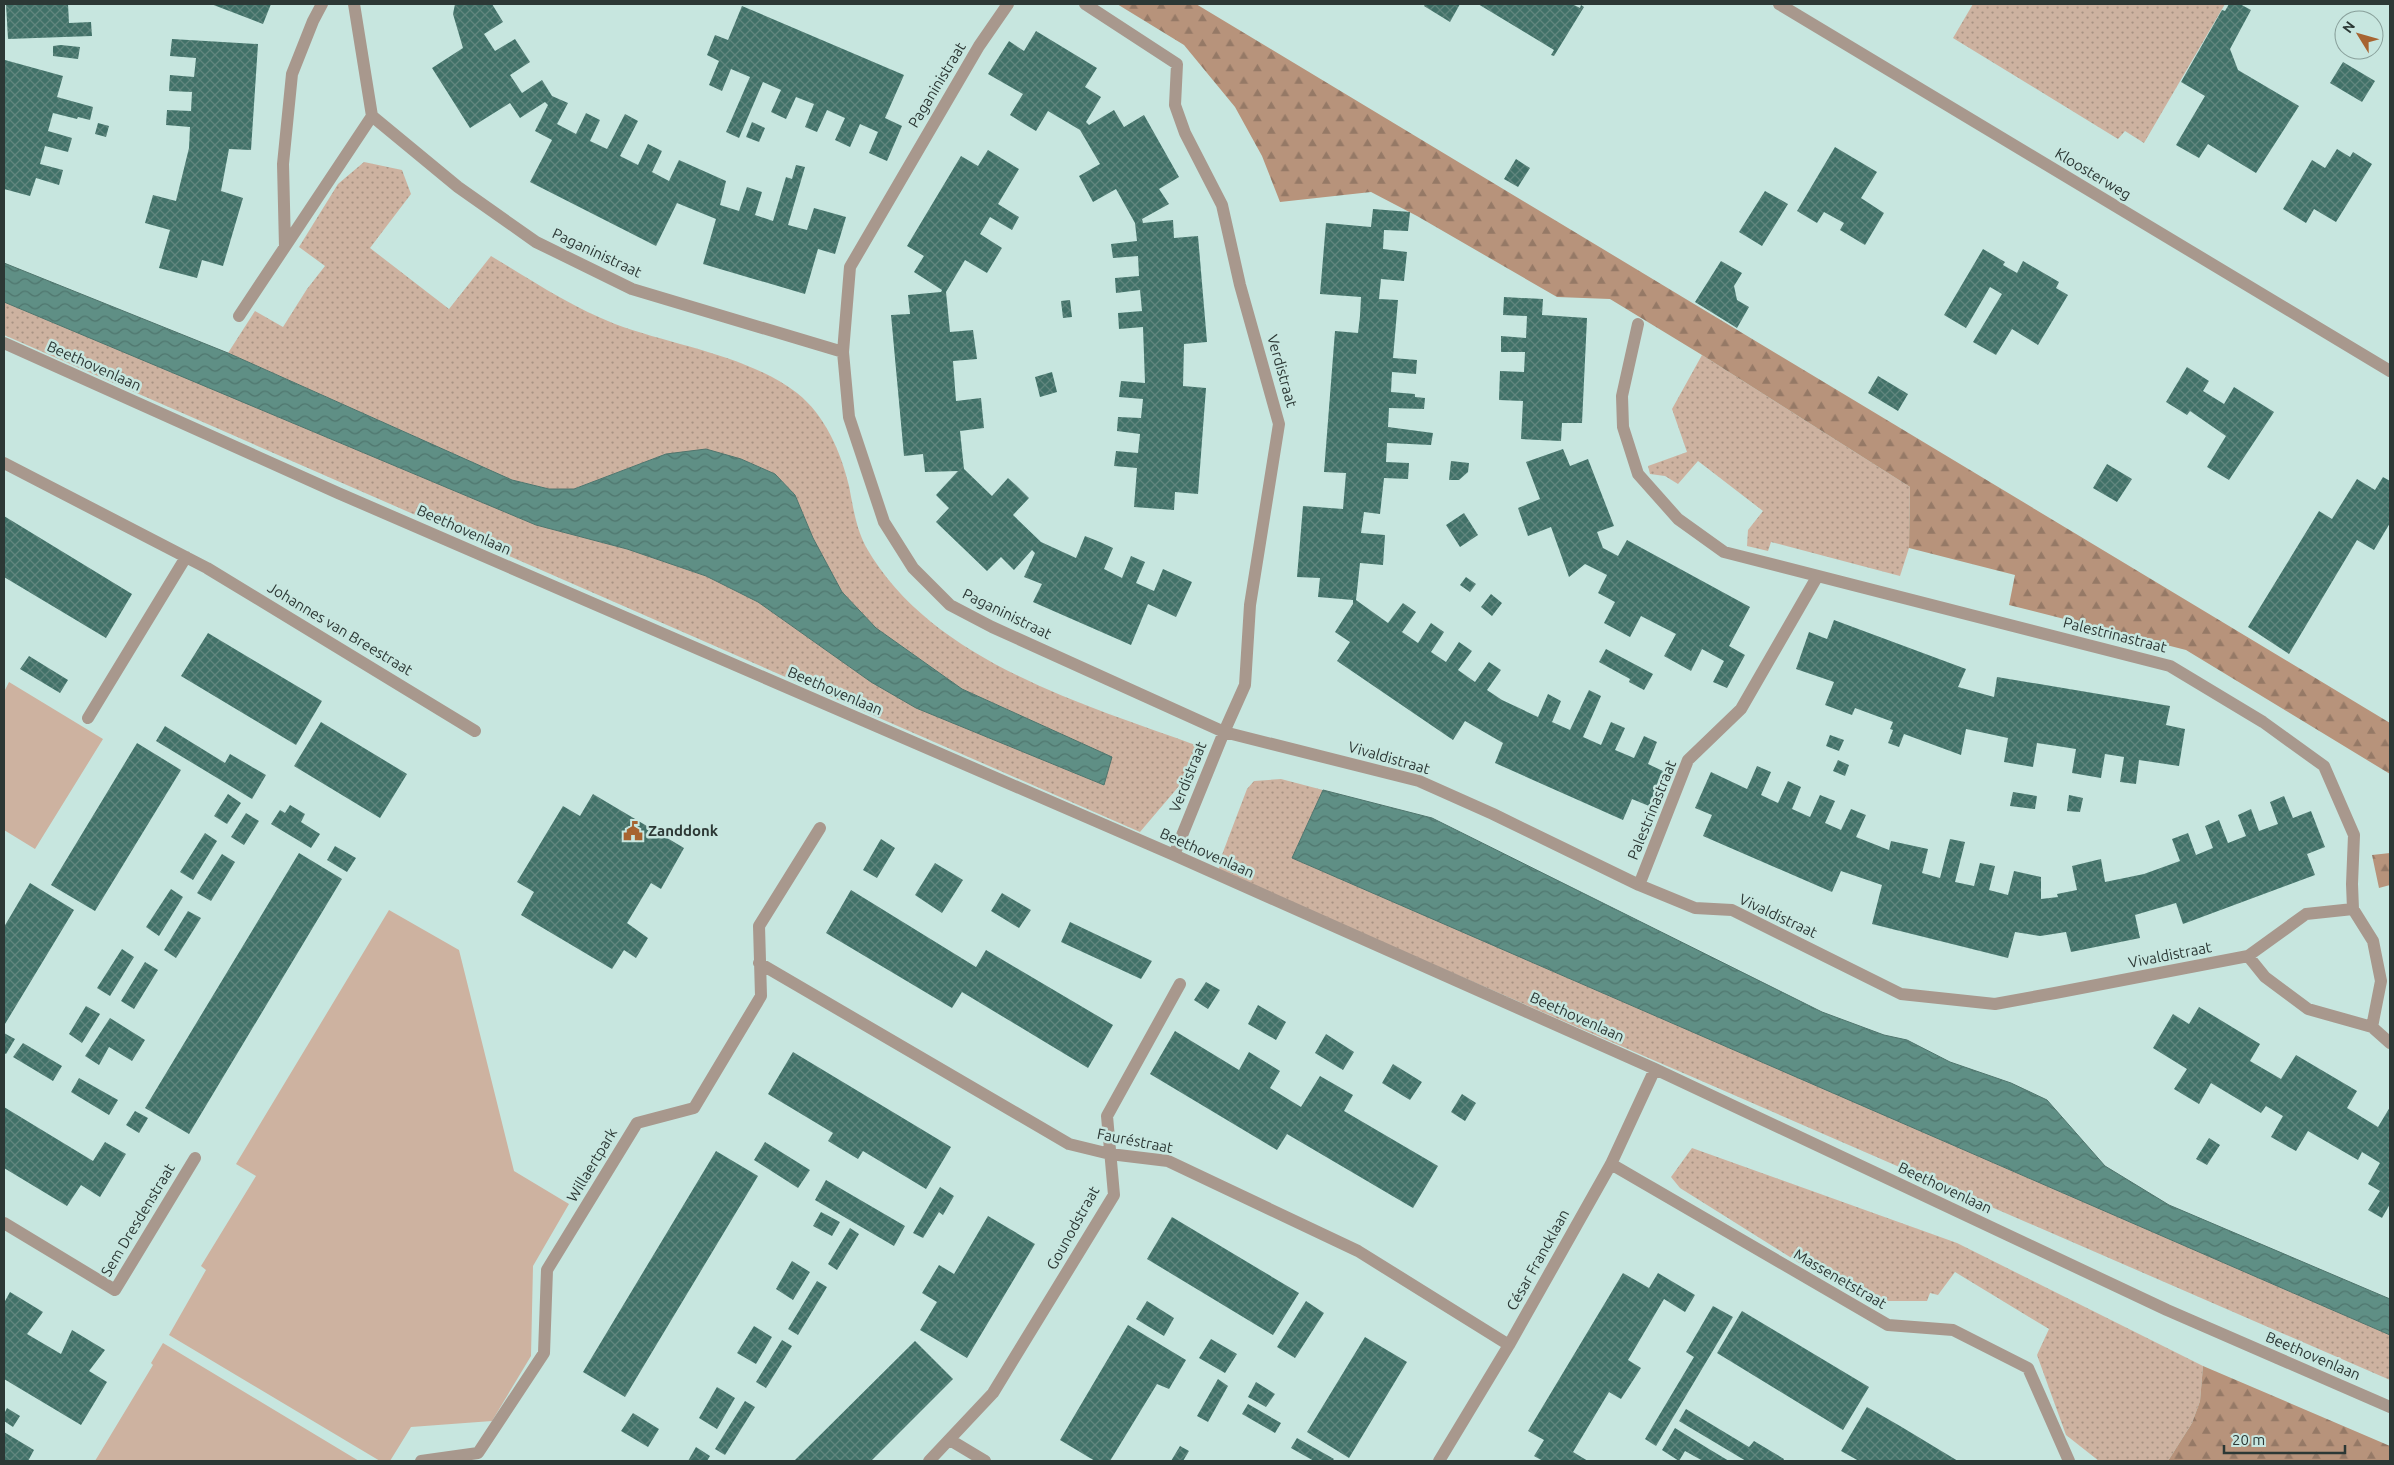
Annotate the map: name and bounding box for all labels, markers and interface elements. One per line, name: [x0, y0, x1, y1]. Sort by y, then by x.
north arrow: [2334, 10, 2384, 60]
text: N: [2339, 18, 2358, 36]
street label: Paganinistraat: [904, 39, 969, 131]
street label: Kloosterweg: [2052, 144, 2134, 203]
street label: Paganinistraat: [550, 224, 645, 281]
street label: Verdistraat: [1264, 333, 1301, 409]
street label: Beethovenlaan: [44, 337, 144, 394]
street label: Beethovenlaan: [414, 501, 514, 558]
street label: Johannes van Breestraat: [265, 579, 416, 679]
street label: Paganinistraat: [960, 585, 1054, 642]
street label: Palestrinastraat: [2062, 613, 2169, 656]
street label: Beethovenlaan: [785, 663, 885, 718]
street label: Vivaldistraat: [1346, 738, 1432, 777]
street label: Verdistraat: [1166, 739, 1209, 815]
street label: Palestrinastraat: [1624, 757, 1679, 862]
public building icon: Zanddonk: [622, 820, 644, 842]
place label: Zanddonk: [648, 822, 719, 839]
street label: Beethovenlaan: [1157, 824, 1257, 881]
street label: Vivaldistraat: [1736, 890, 1820, 941]
street label: Vivaldistraat: [2127, 938, 2213, 971]
street label: Beethovenlaan: [1527, 988, 1627, 1045]
street label: Willaertpark: [563, 1124, 620, 1205]
street label: Fauréstraat: [1096, 1125, 1175, 1156]
street label: Beethovenlaan: [1896, 1158, 1995, 1217]
street label: Sem Dresdenstraat: [97, 1160, 178, 1279]
street label: Gounodstraat: [1043, 1183, 1103, 1272]
street label: César Francklaan: [1503, 1206, 1572, 1313]
street label: Massenetstraat: [1791, 1245, 1890, 1312]
street label: Beethovenlaan: [2263, 1328, 2363, 1383]
scale bar: [2224, 1422, 2345, 1454]
text: 20 m: [2232, 1431, 2265, 1448]

